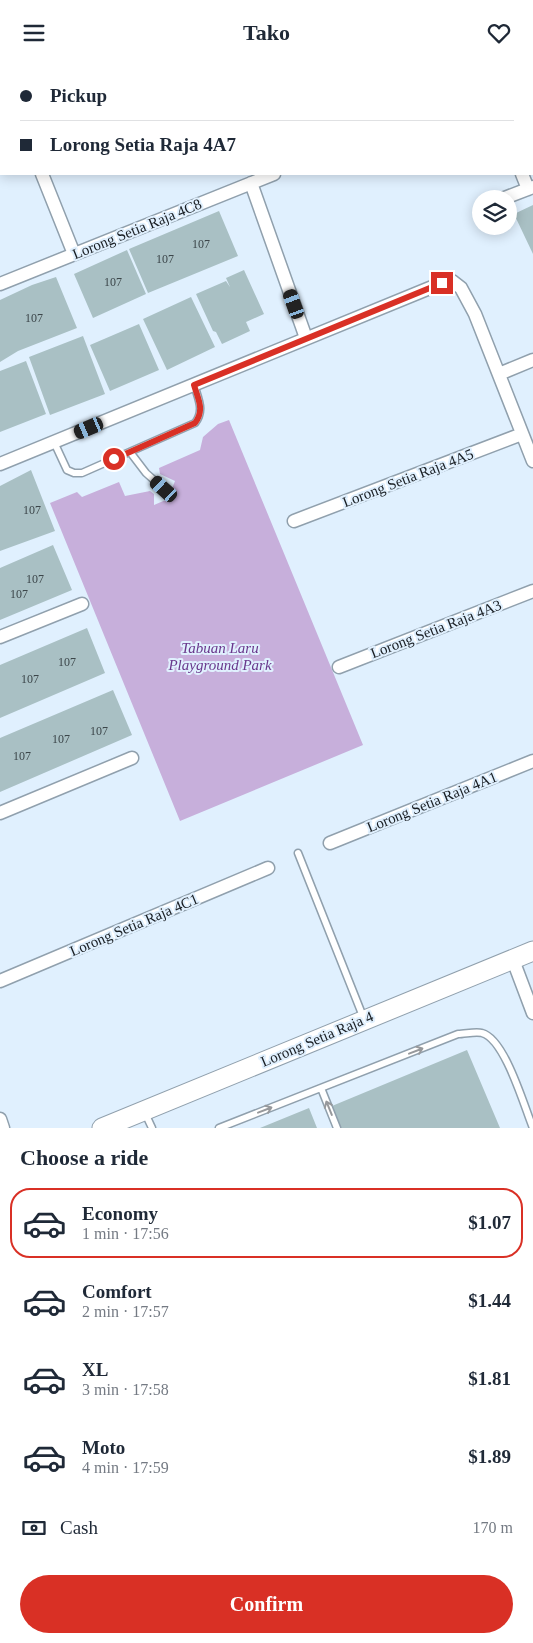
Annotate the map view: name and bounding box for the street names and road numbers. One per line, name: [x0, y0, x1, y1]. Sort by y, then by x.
street label: Lorong Setia Raja 4C8: [70, 196, 204, 262]
street label: Lorong Setia Raja 4A5: [340, 446, 476, 510]
street label: Lorong Setia Raja 4A3: [368, 597, 504, 661]
street label: Lorong Setia Raja 4A1: [365, 769, 499, 835]
street label: Lorong Setia Raja 4C1: [67, 891, 201, 959]
street label: Lorong Setia Raja 4: [258, 1008, 376, 1070]

